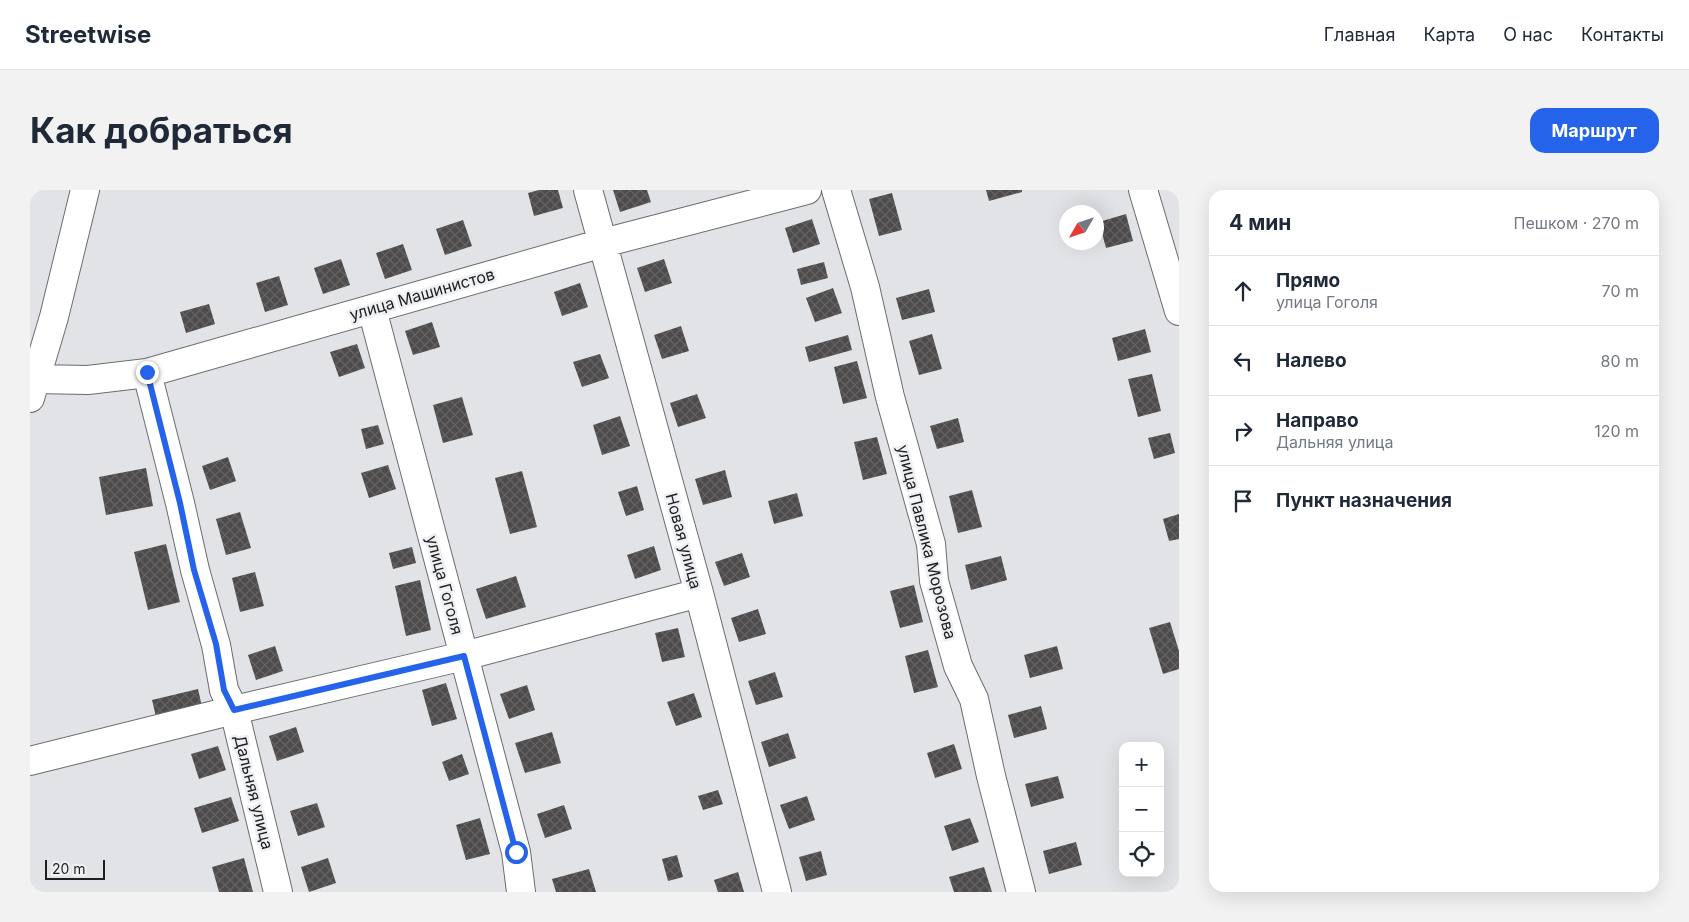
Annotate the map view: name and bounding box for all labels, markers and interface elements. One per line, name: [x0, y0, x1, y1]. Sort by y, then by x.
text: Streetwise: [25, 20, 151, 49]
text: Главная: [1324, 24, 1395, 45]
text: Карта: [1423, 24, 1475, 45]
text: О нас: [1503, 24, 1553, 45]
text: Контакты: [1581, 24, 1664, 45]
button: Маршрут: [1530, 108, 1659, 153]
text: Как добраться: [30, 109, 293, 151]
north arrow: [1059, 205, 1104, 250]
text: 4 мин: [1229, 210, 1291, 235]
text: Пешком · 270 m: [1514, 213, 1639, 233]
street label: улица Машинистов: [347, 264, 497, 324]
text: Прямо: [1276, 269, 1340, 292]
icon: ahead: [1229, 277, 1257, 305]
text: 70 m: [1602, 281, 1639, 301]
text: улица Гоголя: [1276, 292, 1378, 312]
icon: left: [1229, 347, 1257, 375]
text: Налево: [1276, 349, 1347, 372]
text: 80 m: [1600, 351, 1639, 371]
route end: [136, 361, 159, 384]
text: Направо: [1276, 409, 1359, 432]
icon: right: [1229, 417, 1257, 445]
text: 120 m: [1594, 421, 1639, 441]
text: Дальняя улица: [1276, 432, 1393, 452]
street label: улица Павлика Морозова: [893, 443, 961, 641]
icon: arrive: [1229, 487, 1257, 515]
text: Пункт назначения: [1276, 489, 1452, 512]
street label: Новая улица: [662, 491, 706, 591]
street label: улица Гоголя: [422, 533, 468, 637]
street label: Дальняя улица: [230, 733, 278, 851]
map controls: [1119, 742, 1164, 877]
button: +: [1119, 742, 1164, 787]
button: −: [1119, 787, 1164, 832]
button: locate: [1119, 832, 1164, 877]
route start: [505, 841, 528, 864]
scale bar: [45, 857, 105, 880]
text: 20 m: [52, 860, 86, 877]

